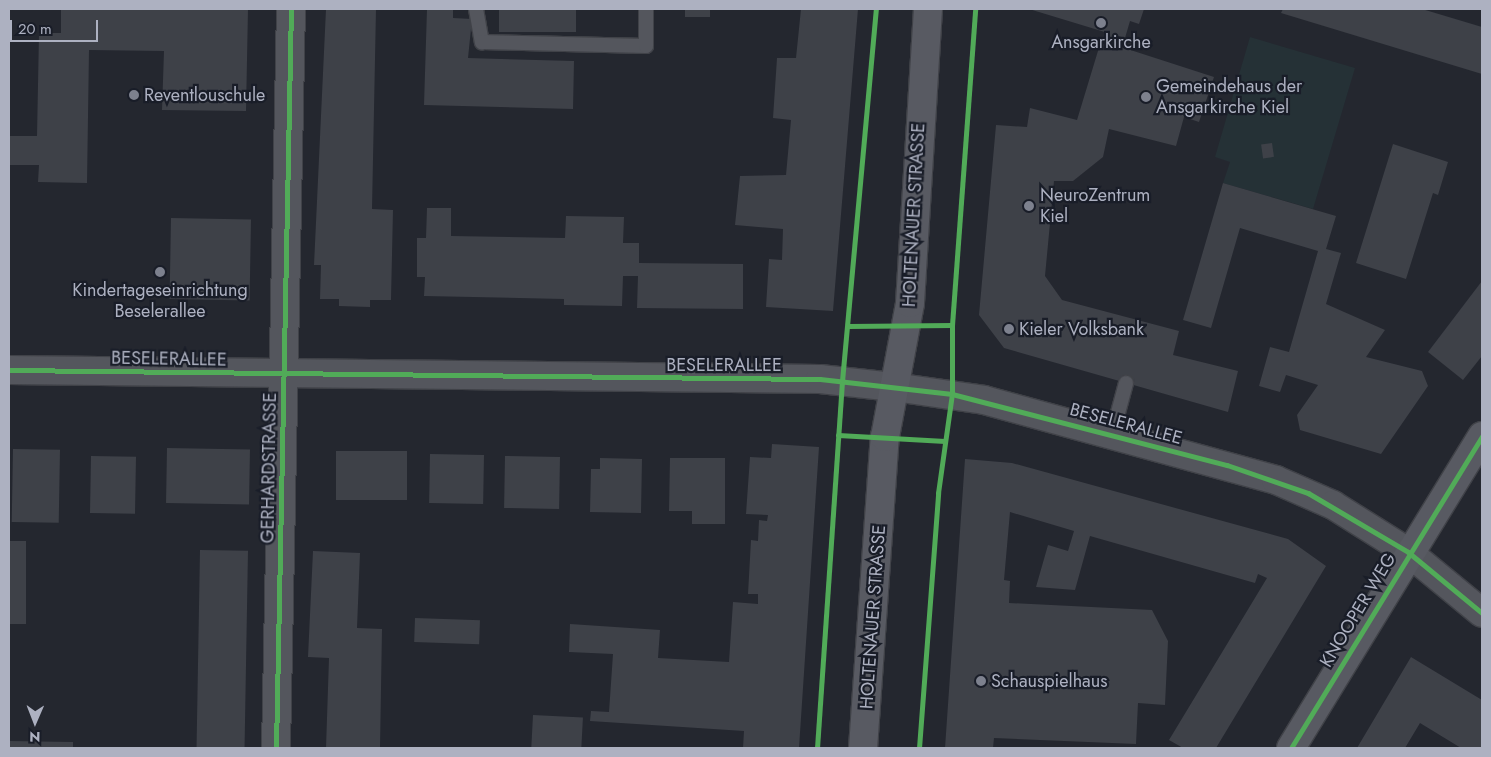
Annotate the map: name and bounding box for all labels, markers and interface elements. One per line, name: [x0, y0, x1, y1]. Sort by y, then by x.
scale bar: [12, 10, 100, 42]
marker: Ansgarkirche: [1095, 17, 1107, 29]
text: 20 m: [18, 18, 52, 40]
place label: Ansgarkirche: [1051, 31, 1151, 53]
place label: Gemeindehaus der Ansgarkirche Kiel: [1156, 76, 1302, 118]
place label: Reventlouschule: [144, 84, 265, 106]
marker: Reventlouschule: [128, 89, 140, 101]
marker: Gemeindehaus der Ansgarkirche Kiel: [1140, 91, 1152, 103]
street label: HOLTENAUER STRASSE: [898, 122, 930, 308]
place label: NeuroZentrum Kiel: [1040, 185, 1150, 228]
marker: NeuroZentrum Kiel: [1022, 199, 1036, 213]
marker: Kindertageseinrichtung Beselerallee: [154, 266, 166, 278]
place label: Kindertageseinrichtung Beselerallee: [72, 280, 248, 322]
place label: Kieler Volksbank: [1019, 318, 1144, 340]
marker: Kieler Volksbank: [1003, 323, 1015, 335]
street label: BESELERALLEE: [111, 347, 227, 371]
street label: BESELERALLEE: [666, 354, 782, 376]
street label: GERHARDSTRASSE: [257, 392, 281, 544]
street label: BESELERALLEE: [1067, 399, 1185, 449]
street label: HOLTENAUER STRASSE: [856, 524, 890, 710]
street label: KNOOPER WEG: [1315, 549, 1401, 671]
place label: Schauspielhaus: [991, 670, 1107, 692]
marker: Schauspielhaus: [975, 675, 987, 687]
north arrow: [10, 697, 60, 747]
text: N: [29, 727, 40, 747]

